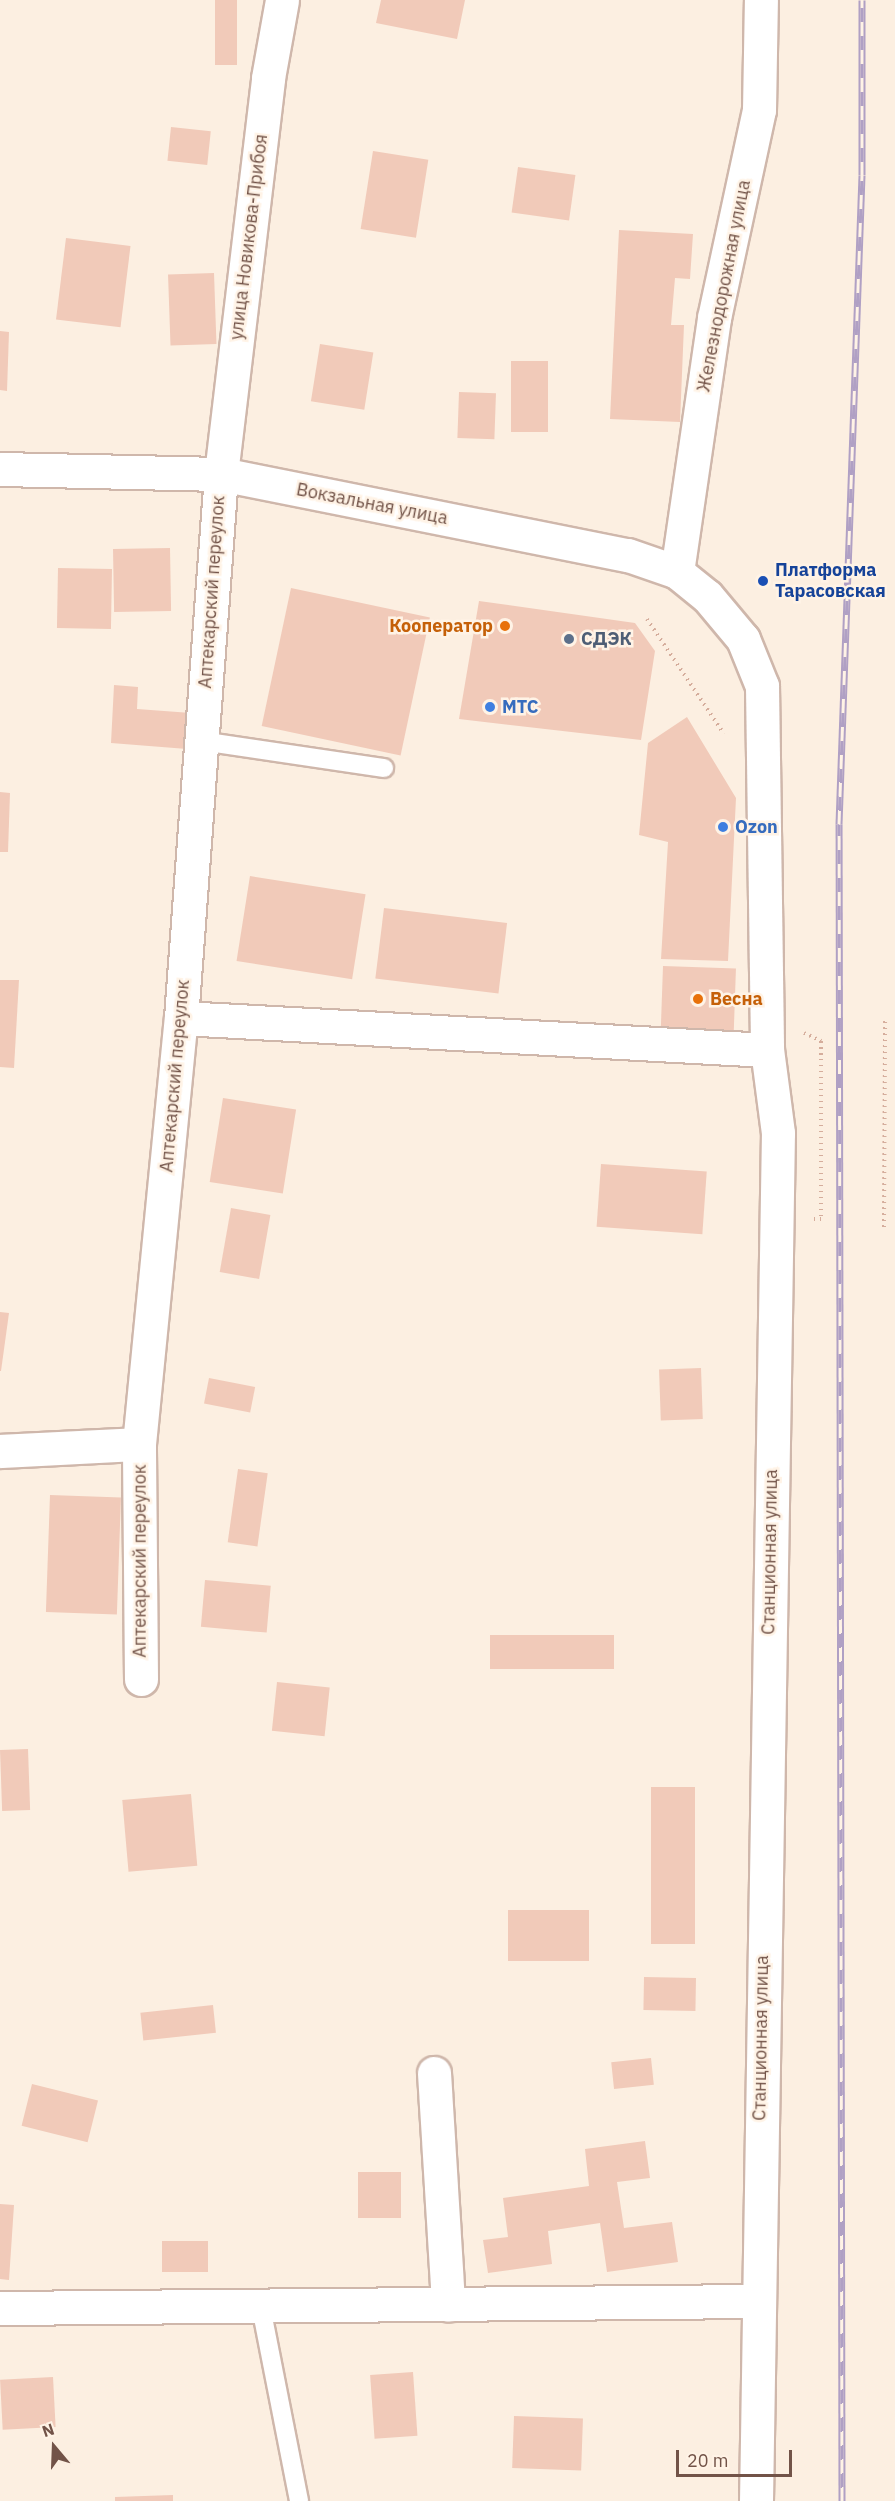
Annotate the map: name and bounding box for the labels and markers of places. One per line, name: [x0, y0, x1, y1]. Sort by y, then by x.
place label: Платформа Тарасовская: [775, 560, 886, 602]
marker: Платформа Тарасовская: [756, 574, 770, 588]
place label: Кооператор: [389, 615, 493, 637]
marker: Кооператор: [498, 619, 512, 633]
place label: СДЭК: [581, 628, 632, 650]
marker: СДЭК: [562, 632, 576, 646]
place label: МТС: [502, 696, 539, 718]
marker: МТС: [483, 700, 497, 714]
place label: Ozon: [735, 816, 778, 838]
marker: Ozon: [716, 820, 730, 834]
place label: Весна: [710, 988, 763, 1010]
marker: Весна: [691, 992, 705, 1006]

